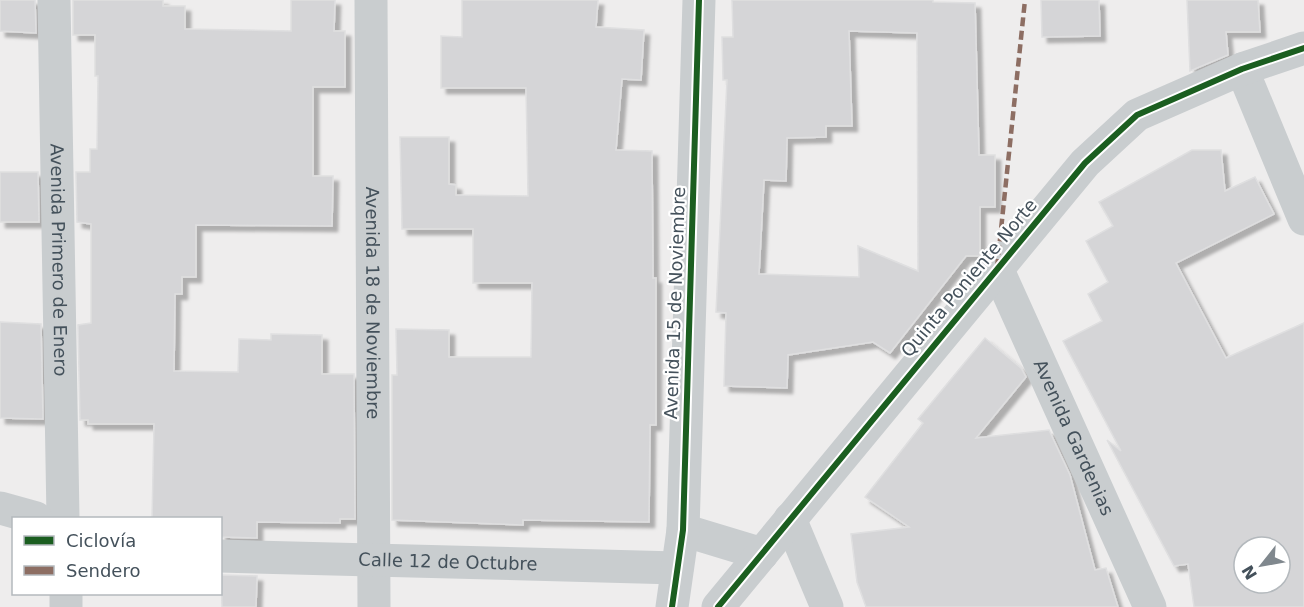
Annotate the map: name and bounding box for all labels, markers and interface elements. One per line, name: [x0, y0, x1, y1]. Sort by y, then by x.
street label: Avenida Primero de Enero: [46, 143, 72, 377]
street label: Avenida 15 de Noviembre: [660, 186, 689, 420]
street label: Avenida 18 de Noviembre: [362, 187, 384, 419]
street label: Quinta Poniente Norte: [896, 194, 1041, 361]
street label: Avenida Gardenias: [1030, 356, 1118, 519]
legend: [12, 517, 222, 595]
text: Ciclovía: [66, 530, 136, 551]
north arrow: [1232, 535, 1292, 595]
street label: Calle 12 de Octubre: [358, 549, 538, 574]
text: Sendero: [66, 560, 140, 581]
text: N: [1238, 562, 1261, 583]

